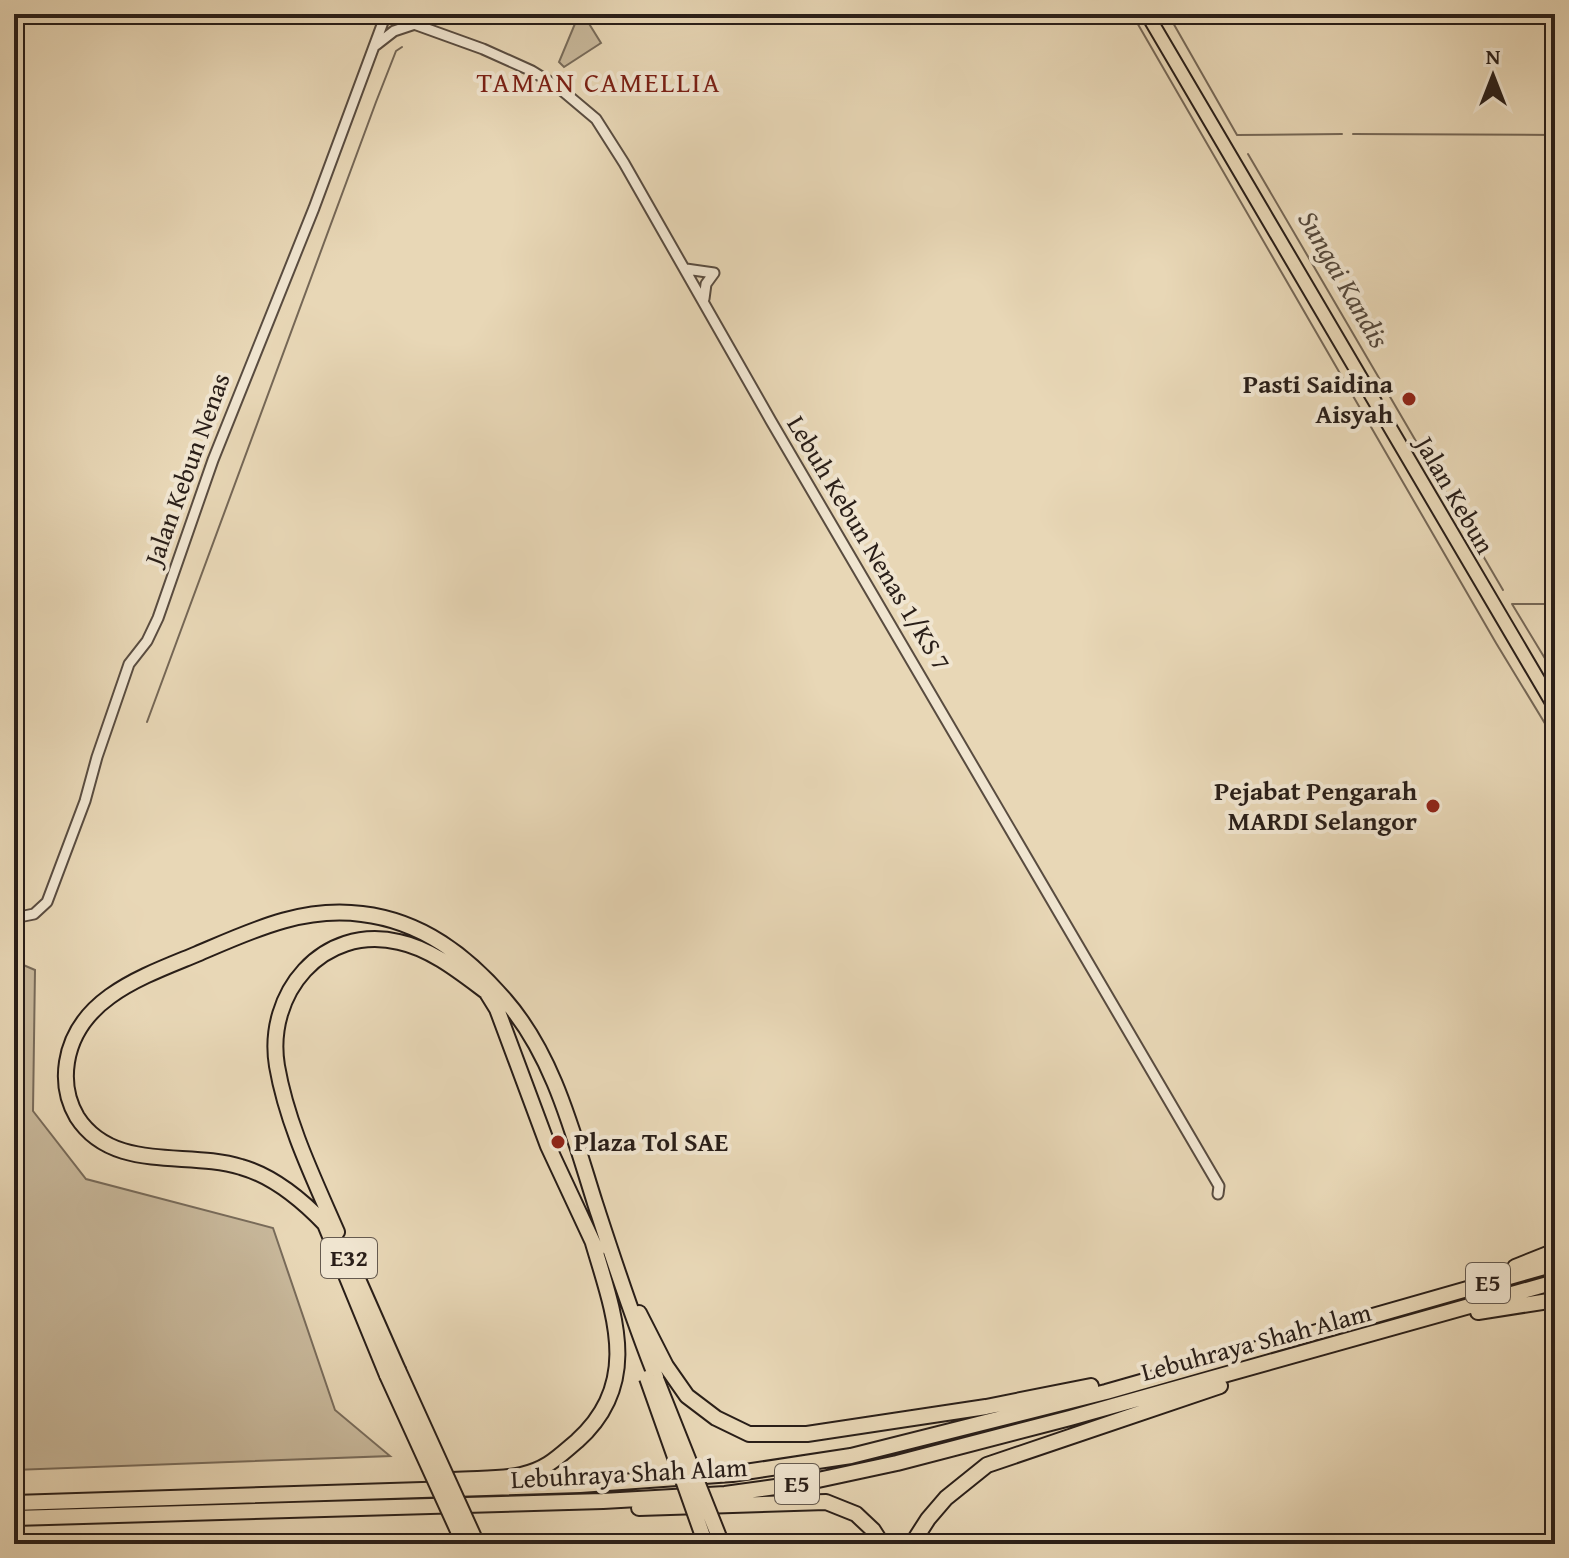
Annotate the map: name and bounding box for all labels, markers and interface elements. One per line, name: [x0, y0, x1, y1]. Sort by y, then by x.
north arrow: [1453, 36, 1533, 116]
text: N: [1486, 40, 1501, 72]
district label: TAMAN CAMELLIA: [477, 61, 721, 102]
water label: Sungai Kandis: [1288, 202, 1400, 355]
place label: Pasti Saidina Aisyah: [1243, 364, 1394, 433]
street label: Jalan Kebun Nenas: [133, 367, 239, 573]
marker: Pasti Saidina Aisyah: [1400, 390, 1418, 408]
street label: Lebuh Kebun Nenas 1/KS 7: [778, 408, 961, 678]
street label: Jalan Kebun: [1405, 426, 1505, 561]
place label: Pejabat Pengarah MARDI Selangor: [1214, 771, 1418, 840]
marker: Pejabat Pengarah MARDI Selangor: [1424, 797, 1442, 815]
place label: Plaza Tol SAE: [574, 1122, 728, 1161]
marker: Plaza Tol SAE: [549, 1133, 567, 1151]
road number: E32: [321, 1238, 377, 1278]
road number: E5: [1466, 1263, 1510, 1303]
street label: Lebuhraya Shah Alam: [1136, 1292, 1375, 1391]
street label: Lebuhraya Shah Alam: [510, 1447, 748, 1498]
road number: E5: [775, 1464, 819, 1504]

